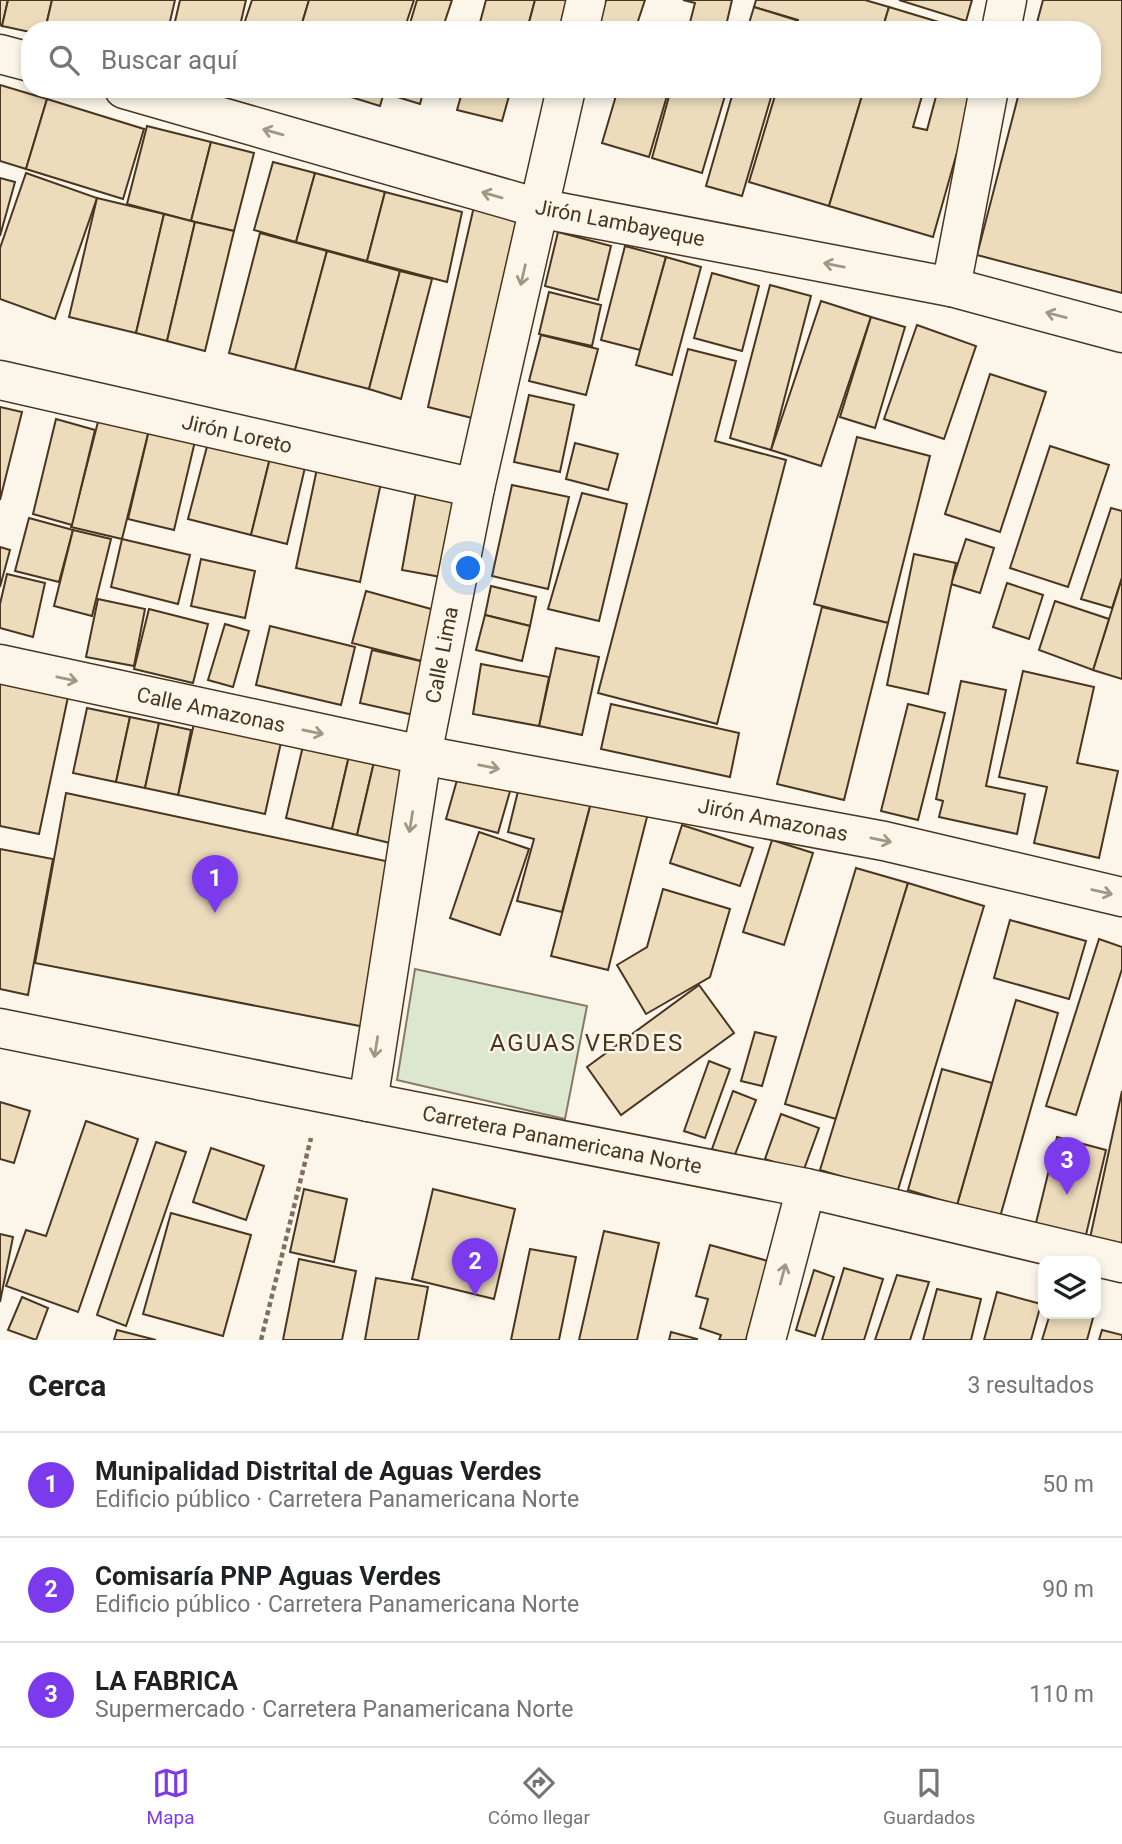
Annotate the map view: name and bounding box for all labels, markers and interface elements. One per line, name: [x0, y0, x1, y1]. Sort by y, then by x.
search box: [21, 21, 1101, 98]
icon: search: [45, 41, 83, 79]
text: Buscar aquí: [101, 45, 238, 75]
one-way arrow: [262, 125, 285, 138]
one-way arrow: [481, 187, 503, 200]
street label: Jirón Lambayeque: [533, 195, 707, 251]
one-way arrow: [823, 258, 846, 271]
one-way arrow: [515, 263, 529, 286]
one-way arrow: [1045, 308, 1068, 321]
street label: Jirón Loreto: [180, 410, 294, 458]
your location: [451, 551, 485, 585]
street label: Calle Lima: [421, 605, 463, 705]
one-way arrow: [55, 672, 78, 686]
street label: Calle Amazonas: [135, 683, 287, 737]
one-way arrow: [301, 725, 324, 739]
one-way arrow: [477, 761, 500, 774]
street label: Jirón Amazonas: [696, 794, 850, 846]
one-way arrow: [404, 810, 417, 833]
one-way arrow: [869, 834, 892, 848]
pin: 1: [192, 855, 238, 913]
one-way arrow: [1091, 887, 1113, 900]
district label: AGUAS VERDES: [490, 1029, 684, 1057]
one-way arrow: [369, 1035, 382, 1058]
street label: Carretera Panamericana Norte: [420, 1101, 704, 1179]
pin: 3: [1044, 1137, 1090, 1195]
pin: 2: [452, 1238, 498, 1296]
map controls: [1038, 1256, 1101, 1319]
button: layers: [1038, 1256, 1101, 1319]
one-way arrow: [777, 1263, 790, 1286]
text: Cerca: [28, 1368, 106, 1403]
text: 3 resultados: [967, 1372, 1094, 1399]
text: Munipalidad Distrital de Aguas Verdes: [95, 1456, 542, 1486]
text: 1: [44, 1471, 58, 1498]
text: 50 m: [1042, 1471, 1094, 1498]
text: Edificio público · Carretera Panamericana Norte: [95, 1486, 579, 1513]
text: Comisaría PNP Aguas Verdes: [95, 1561, 441, 1591]
text: 2: [44, 1576, 58, 1603]
text: 90 m: [1042, 1576, 1094, 1603]
text: Edificio público · Carretera Panamericana Norte: [95, 1591, 579, 1618]
text: LA FABRICA: [95, 1666, 238, 1696]
text: 3: [44, 1681, 58, 1708]
text: 110 m: [1029, 1681, 1094, 1708]
text: Supermercado · Carretera Panamericana Norte: [95, 1696, 574, 1723]
tab: Mapa: [147, 1764, 195, 1829]
tab: Cómo llegar: [488, 1764, 590, 1829]
tab: Guardados: [883, 1764, 975, 1829]

